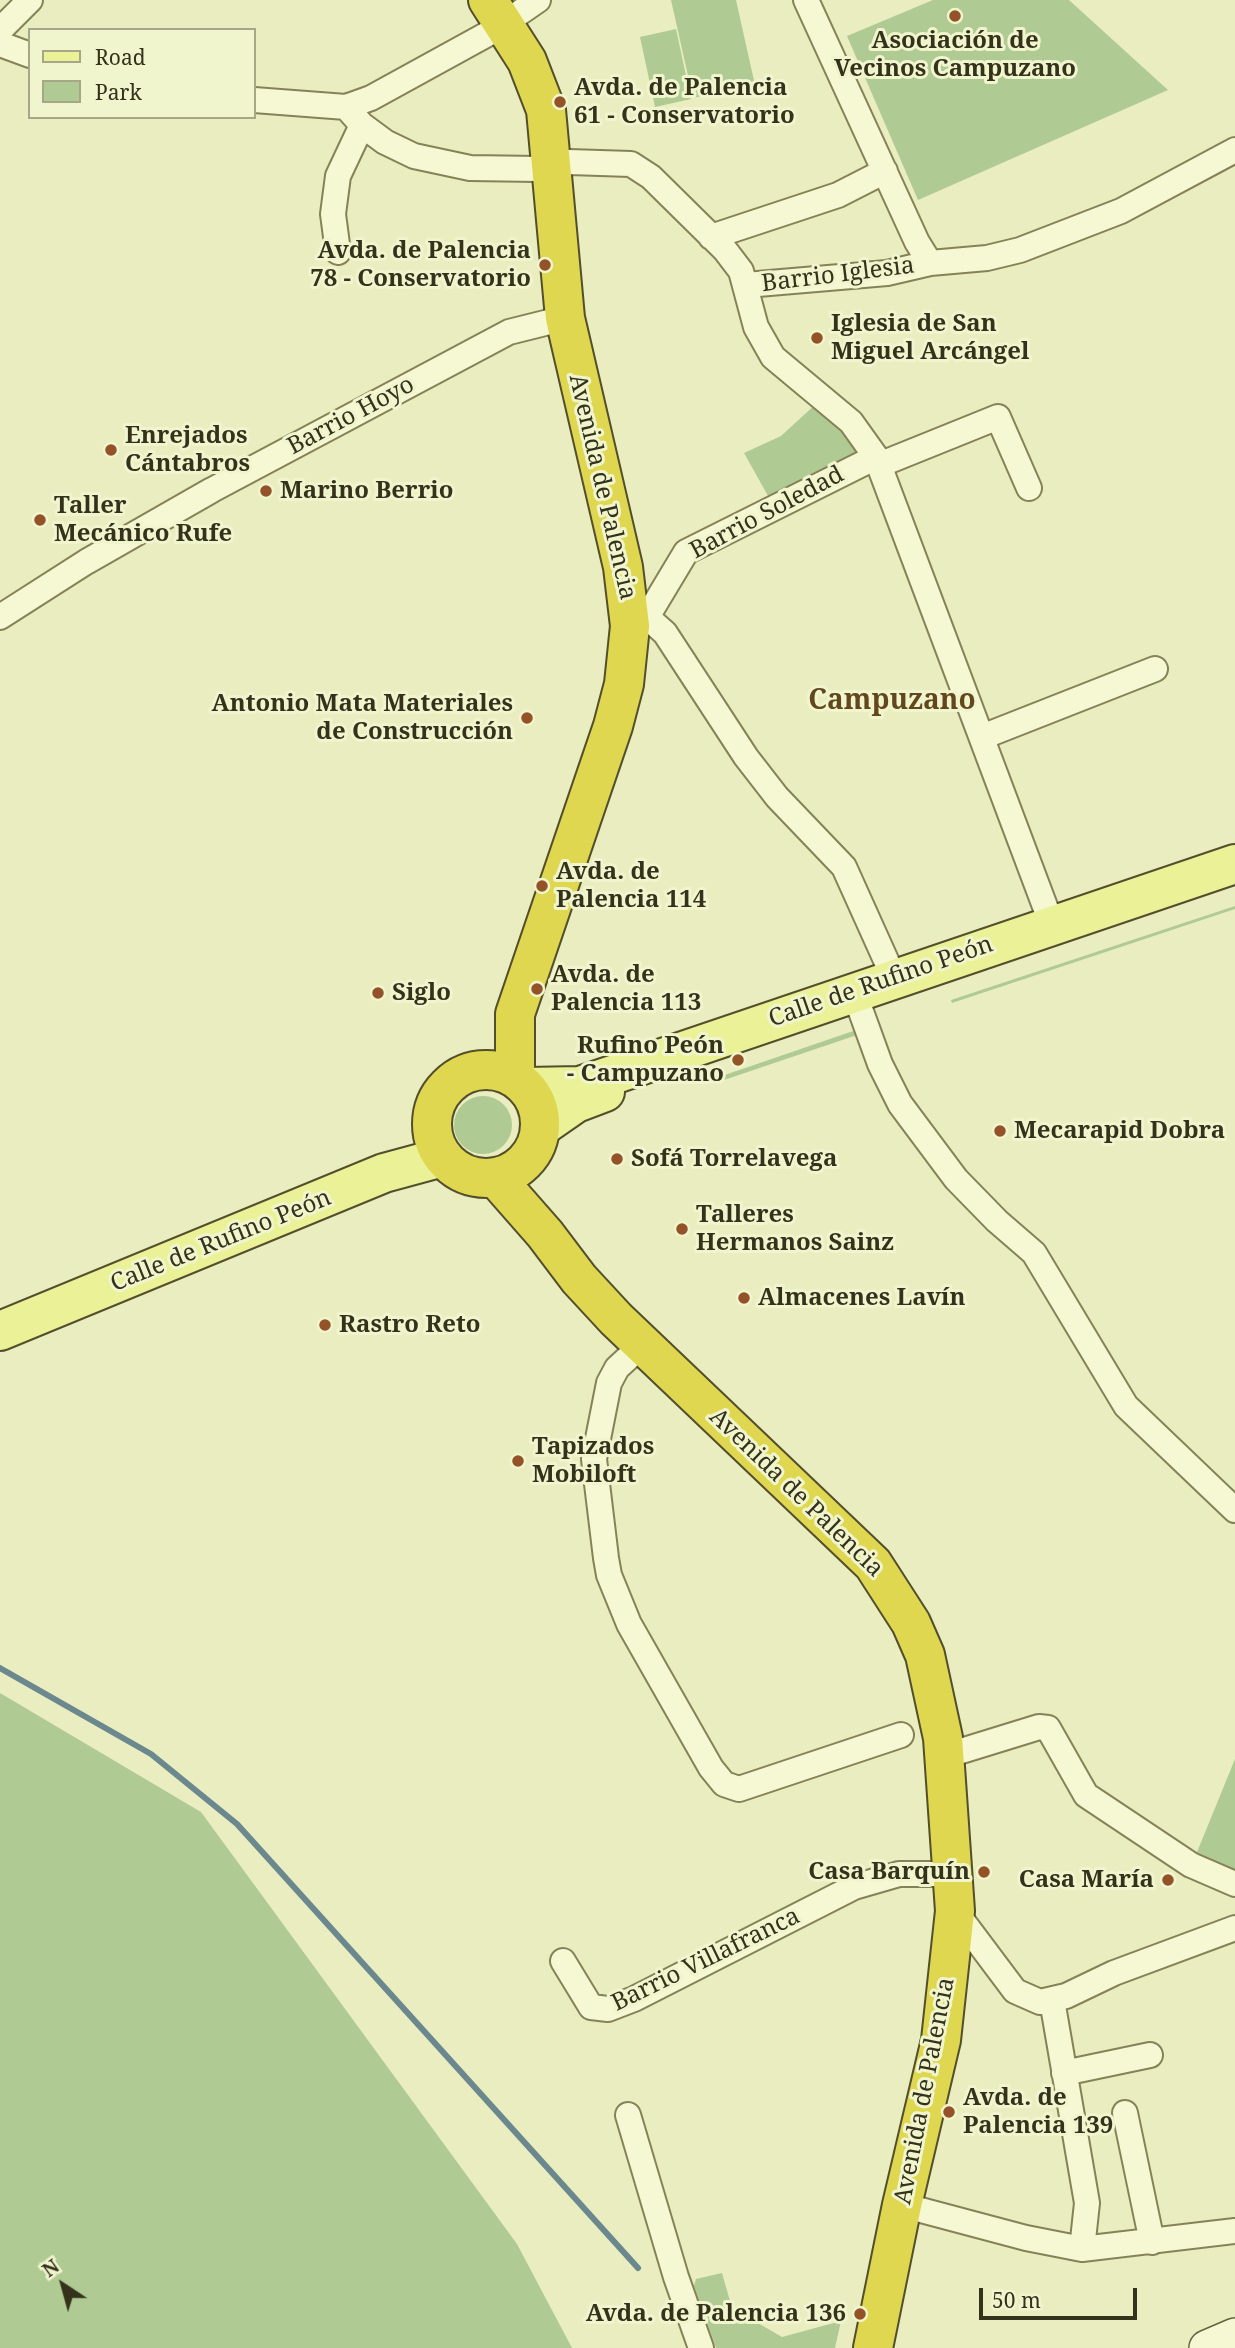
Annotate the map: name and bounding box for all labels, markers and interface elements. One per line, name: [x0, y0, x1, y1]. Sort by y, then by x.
marker: Asociación de Vecinos Campuzano: [947, 8, 963, 24]
place label: Asociación de Vecinos Campuzano: [834, 27, 1076, 83]
legend: [28, 28, 256, 119]
text: Road: [95, 43, 146, 71]
place label: Avda. de Palencia 61 - Conservatorio: [574, 74, 795, 130]
text: Park: [95, 78, 142, 106]
marker: Avda. de Palencia 61 - Conservatorio: [552, 94, 568, 110]
place label: Avda. de Palencia 78 - Conservatorio: [310, 237, 531, 293]
street label: Barrio Iglesia: [760, 251, 916, 299]
marker: Avda. de Palencia 78 - Conservatorio: [537, 257, 553, 273]
place label: Iglesia de San Miguel Arcángel: [831, 310, 1029, 366]
marker: Iglesia de San Miguel Arcángel: [809, 330, 825, 346]
street label: Barrio Hoyo: [283, 371, 419, 461]
street label: Avenida de Palencia: [562, 371, 642, 603]
place label: Enrejados Cántabros: [125, 422, 250, 478]
marker: Enrejados Cántabros: [103, 442, 119, 458]
street label: Barrio Soledad: [685, 460, 849, 566]
place label: Marino Berrio: [280, 477, 453, 505]
marker: Marino Berrio: [258, 483, 274, 499]
place label: Taller Mecánico Rufe: [54, 492, 232, 548]
marker: Taller Mecánico Rufe: [32, 512, 48, 528]
district label: Campuzano: [808, 684, 976, 718]
place label: Antonio Mata Materiales de Construcción: [212, 690, 513, 746]
marker: Antonio Mata Materiales de Construcción: [519, 710, 535, 726]
place label: Avda. de Palencia 114: [556, 858, 706, 914]
marker: Avda. de Palencia 114: [534, 878, 550, 894]
street label: Calle de Rufino Peón: [765, 930, 997, 1034]
place label: Avda. de Palencia 113: [551, 961, 701, 1017]
place label: Siglo: [392, 979, 451, 1007]
marker: Avda. de Palencia 113: [529, 981, 545, 997]
marker: Siglo: [370, 985, 386, 1001]
place label: Rufino Peón - Campuzano: [567, 1032, 724, 1088]
marker: Rufino Peón - Campuzano: [730, 1052, 746, 1068]
place label: Mecarapid Dobra: [1014, 1117, 1225, 1145]
marker: Mecarapid Dobra: [992, 1123, 1008, 1139]
place label: Sofá Torrelavega: [631, 1145, 837, 1173]
marker: Sofá Torrelavega: [609, 1151, 625, 1167]
street label: Calle de Rufino Peón: [107, 1184, 335, 1298]
place label: Talleres Hermanos Sainz: [696, 1201, 894, 1257]
marker: Talleres Hermanos Sainz: [674, 1221, 690, 1237]
place label: Almacenes Lavín: [758, 1284, 966, 1312]
marker: Almacenes Lavín: [736, 1290, 752, 1306]
place label: Rastro Reto: [339, 1311, 481, 1339]
marker: Rastro Reto: [317, 1317, 333, 1333]
street label: Avenida de Palencia: [703, 1403, 889, 1583]
place label: Tapizados Mobiloft: [532, 1433, 654, 1489]
marker: Tapizados Mobiloft: [510, 1453, 526, 1469]
place label: Casa Barquín: [808, 1858, 970, 1886]
marker: Casa Barquín: [976, 1864, 992, 1880]
place label: Casa María: [1019, 1866, 1154, 1894]
marker: Casa María: [1160, 1872, 1176, 1888]
street label: Barrio Villafranca: [607, 1902, 805, 2018]
street label: Avenida de Palencia: [889, 1975, 961, 2207]
place label: Avda. de Palencia 139: [963, 2084, 1113, 2140]
marker: Avda. de Palencia 139: [941, 2104, 957, 2120]
north arrow: [28, 2250, 98, 2320]
text: N: [37, 2253, 64, 2283]
scale bar: [983, 2274, 1140, 2318]
text: 50 m: [992, 2286, 1041, 2314]
place label: Avda. de Palencia 136: [586, 2300, 846, 2328]
marker: Avda. de Palencia 136: [852, 2306, 868, 2322]

